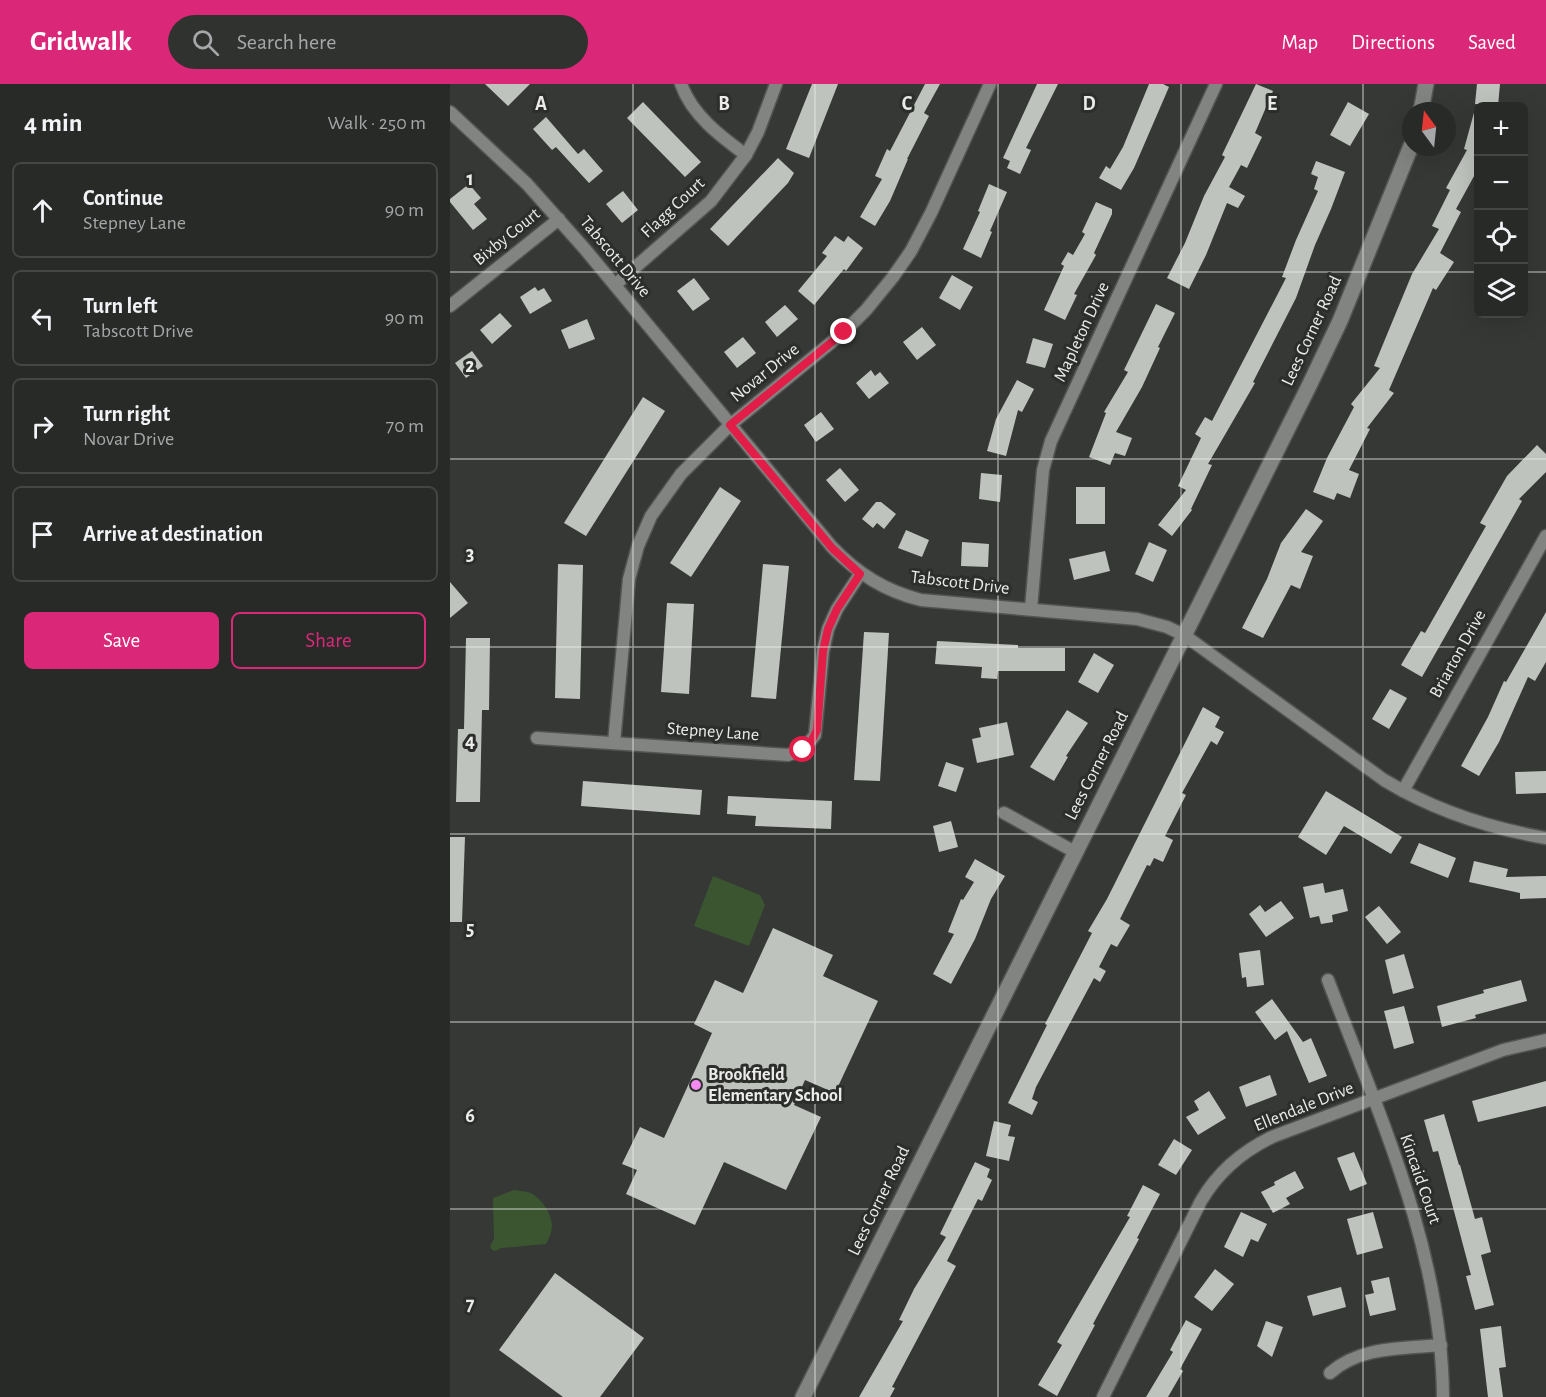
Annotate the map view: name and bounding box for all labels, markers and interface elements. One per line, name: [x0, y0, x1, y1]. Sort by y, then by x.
search box: [168, 15, 588, 69]
icon: search: [189, 26, 222, 59]
text: Gridwalk: [30, 28, 132, 56]
text: Search here: [237, 31, 336, 53]
text: Map: [1282, 32, 1318, 53]
text: Directions: [1351, 32, 1435, 53]
text: Saved: [1468, 32, 1516, 53]
text: A: [535, 94, 547, 114]
text: B: [718, 94, 730, 114]
text: C: [902, 94, 913, 114]
text: D: [1082, 94, 1096, 114]
text: E: [1267, 94, 1277, 114]
north arrow: [1402, 102, 1456, 156]
map controls: [1474, 102, 1528, 318]
button: +: [1474, 102, 1528, 156]
text: 4 min: [24, 110, 83, 136]
text: Walk · 250 m: [327, 113, 426, 133]
button: −: [1474, 156, 1528, 210]
text: 1: [466, 169, 474, 189]
street label: Flagg Court: [638, 174, 708, 242]
text: Continue: [83, 187, 163, 209]
icon: ahead: [26, 194, 59, 227]
text: 90 m: [385, 200, 424, 220]
street label: Bixby Court: [470, 205, 544, 269]
button: locate: [1474, 210, 1528, 264]
text: Stepney Lane: [83, 213, 186, 233]
street label: Tabscott Drive: [576, 213, 654, 301]
button: layers: [1474, 264, 1528, 318]
street label: Lees Corner Road: [1279, 273, 1345, 389]
street label: Mapleton Drive: [1051, 279, 1113, 385]
text: Turn left: [83, 295, 157, 317]
icon: left: [26, 302, 59, 335]
text: 90 m: [385, 308, 424, 328]
route end: [830, 318, 856, 344]
text: Tabscott Drive: [83, 321, 194, 341]
street label: Novar Drive: [727, 340, 803, 406]
text: 2: [465, 356, 475, 376]
text: Turn right: [83, 403, 170, 425]
icon: right: [26, 410, 59, 443]
text: 70 m: [386, 416, 424, 436]
text: Novar Drive: [83, 429, 174, 449]
icon: arrive: [26, 518, 59, 551]
text: Arrive at destination: [83, 523, 263, 545]
text: 3: [466, 544, 474, 564]
street label: Tabscott Drive: [910, 568, 1010, 598]
street label: Briarton Drive: [1427, 607, 1489, 701]
button: Save: [24, 612, 219, 669]
button: Share: [231, 612, 426, 669]
street label: Lees Corner Road: [1062, 709, 1132, 823]
street label: Stepney Lane: [666, 720, 760, 744]
text: 4: [465, 731, 475, 751]
route start: [789, 736, 815, 762]
text: 5: [466, 919, 474, 939]
place label: Brookfield Elementary School: [708, 1066, 843, 1105]
marker: Brookfield Elementary School: [689, 1078, 703, 1092]
street label: Ellendale Drive: [1252, 1079, 1356, 1135]
text: 6: [465, 1106, 475, 1126]
street label: Kincaid Court: [1396, 1132, 1444, 1226]
street label: Lees Corner Road: [845, 1144, 913, 1258]
text: 7: [466, 1294, 475, 1314]

